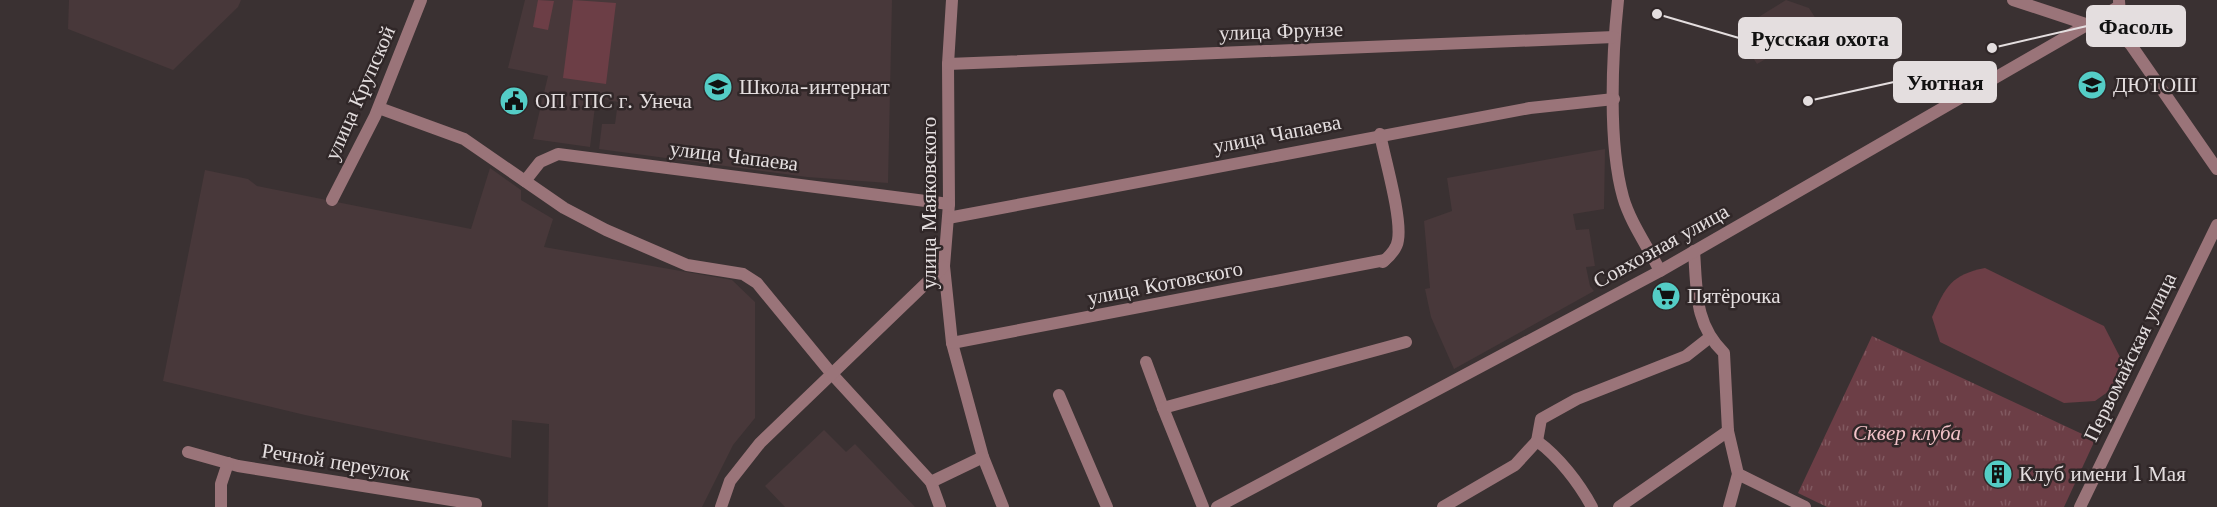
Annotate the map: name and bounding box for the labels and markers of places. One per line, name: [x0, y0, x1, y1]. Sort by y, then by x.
callout: Фасоль: [2087, 6, 2185, 46]
callout: Русская охота: [1739, 18, 1901, 58]
callout: Уютная: [1894, 62, 1996, 102]
school or university icon: ДЮТОШ: [2076, 69, 2108, 101]
school or university icon: Школа-интернат: [702, 71, 734, 103]
place label: ДЮТОШ: [2113, 72, 2197, 98]
place label: Школа-интернат: [739, 74, 890, 100]
public building icon: ОП ГПС г. Унеча: [498, 85, 530, 117]
place label: ОП ГПС г. Унеча: [535, 88, 693, 114]
supermarket icon: Пятёрочка: [1650, 280, 1682, 312]
place label: Пятёрочка: [1687, 283, 1781, 309]
building icon: Клуб имени 1 Мая: [1982, 458, 2014, 490]
place label: Клуб имени 1 Мая: [2019, 461, 2186, 487]

